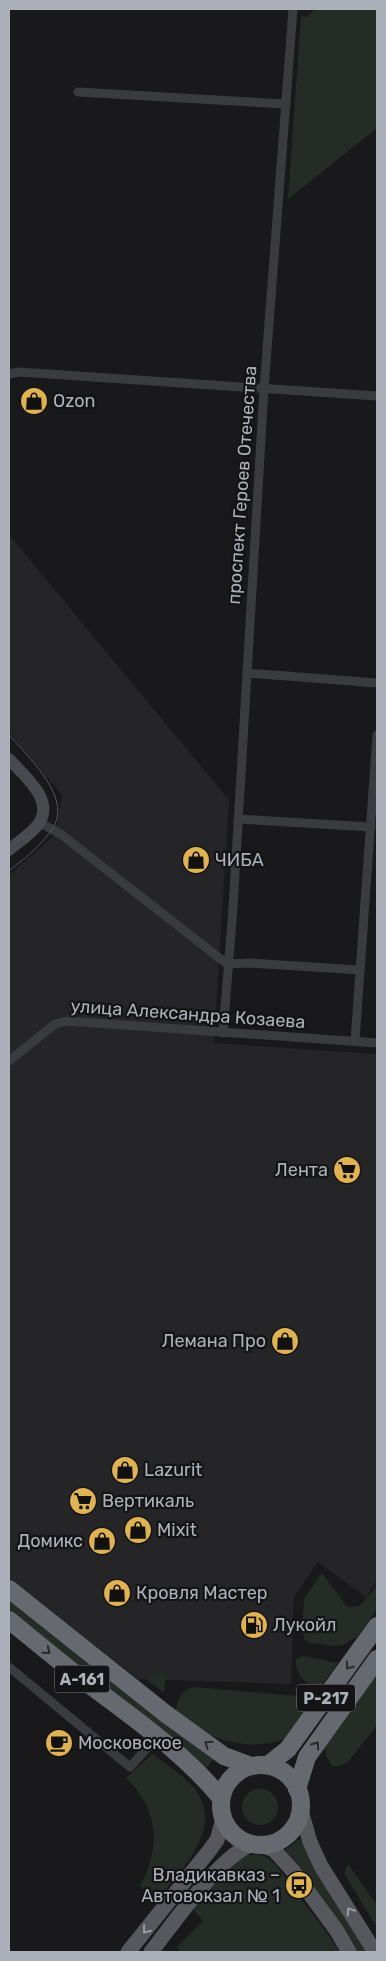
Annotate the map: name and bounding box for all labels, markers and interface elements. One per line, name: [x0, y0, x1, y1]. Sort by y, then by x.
street label: проспект Героев Отечества: [223, 365, 261, 605]
shop icon: Ozon: [19, 386, 49, 416]
place label: Ozon: [53, 390, 95, 412]
shop icon: ЧИБА: [181, 845, 211, 875]
place label: ЧИБА: [215, 849, 264, 871]
street label: улица Александра Козаева: [70, 995, 306, 1033]
supermarket icon: Лента: [332, 1155, 362, 1185]
place label: Лента: [275, 1159, 328, 1181]
shop icon: Лемана Про: [270, 1326, 300, 1356]
place label: Лемана Про: [162, 1330, 266, 1352]
shop icon: Lazurit: [110, 1455, 140, 1485]
place label: Lazurit: [144, 1459, 202, 1481]
supermarket icon: Вертикаль: [68, 1486, 98, 1516]
place label: Вертикаль: [102, 1490, 194, 1512]
shop icon: Mixit: [123, 1515, 153, 1545]
place label: Mixit: [157, 1519, 197, 1541]
shop icon: Домикс: [87, 1526, 117, 1556]
place label: Домикс: [18, 1530, 83, 1552]
shop icon: Кровля Мастер: [102, 1578, 132, 1608]
place label: Кровля Мастер: [136, 1582, 268, 1604]
fuel station icon: Лукойл: [239, 1610, 269, 1640]
place label: Лукойл: [273, 1614, 337, 1636]
one-way arrow: [41, 1645, 50, 1653]
one-way arrow: [346, 1660, 355, 1670]
road number: А-161: [54, 1666, 110, 1692]
road number: Р-217: [297, 1685, 355, 1712]
cafe icon: Московское: [44, 1728, 74, 1758]
place label: Московское: [78, 1732, 182, 1754]
one-way arrow: [204, 1741, 213, 1750]
one-way arrow: [310, 1741, 319, 1751]
place label: Владикавказ – Автовокзал № 1: [141, 1864, 280, 1907]
bus stop icon: Владикавказ – Автовокзал № 1: [284, 1870, 314, 1900]
one-way arrow: [346, 1907, 356, 1916]
one-way arrow: [144, 1924, 152, 1933]

